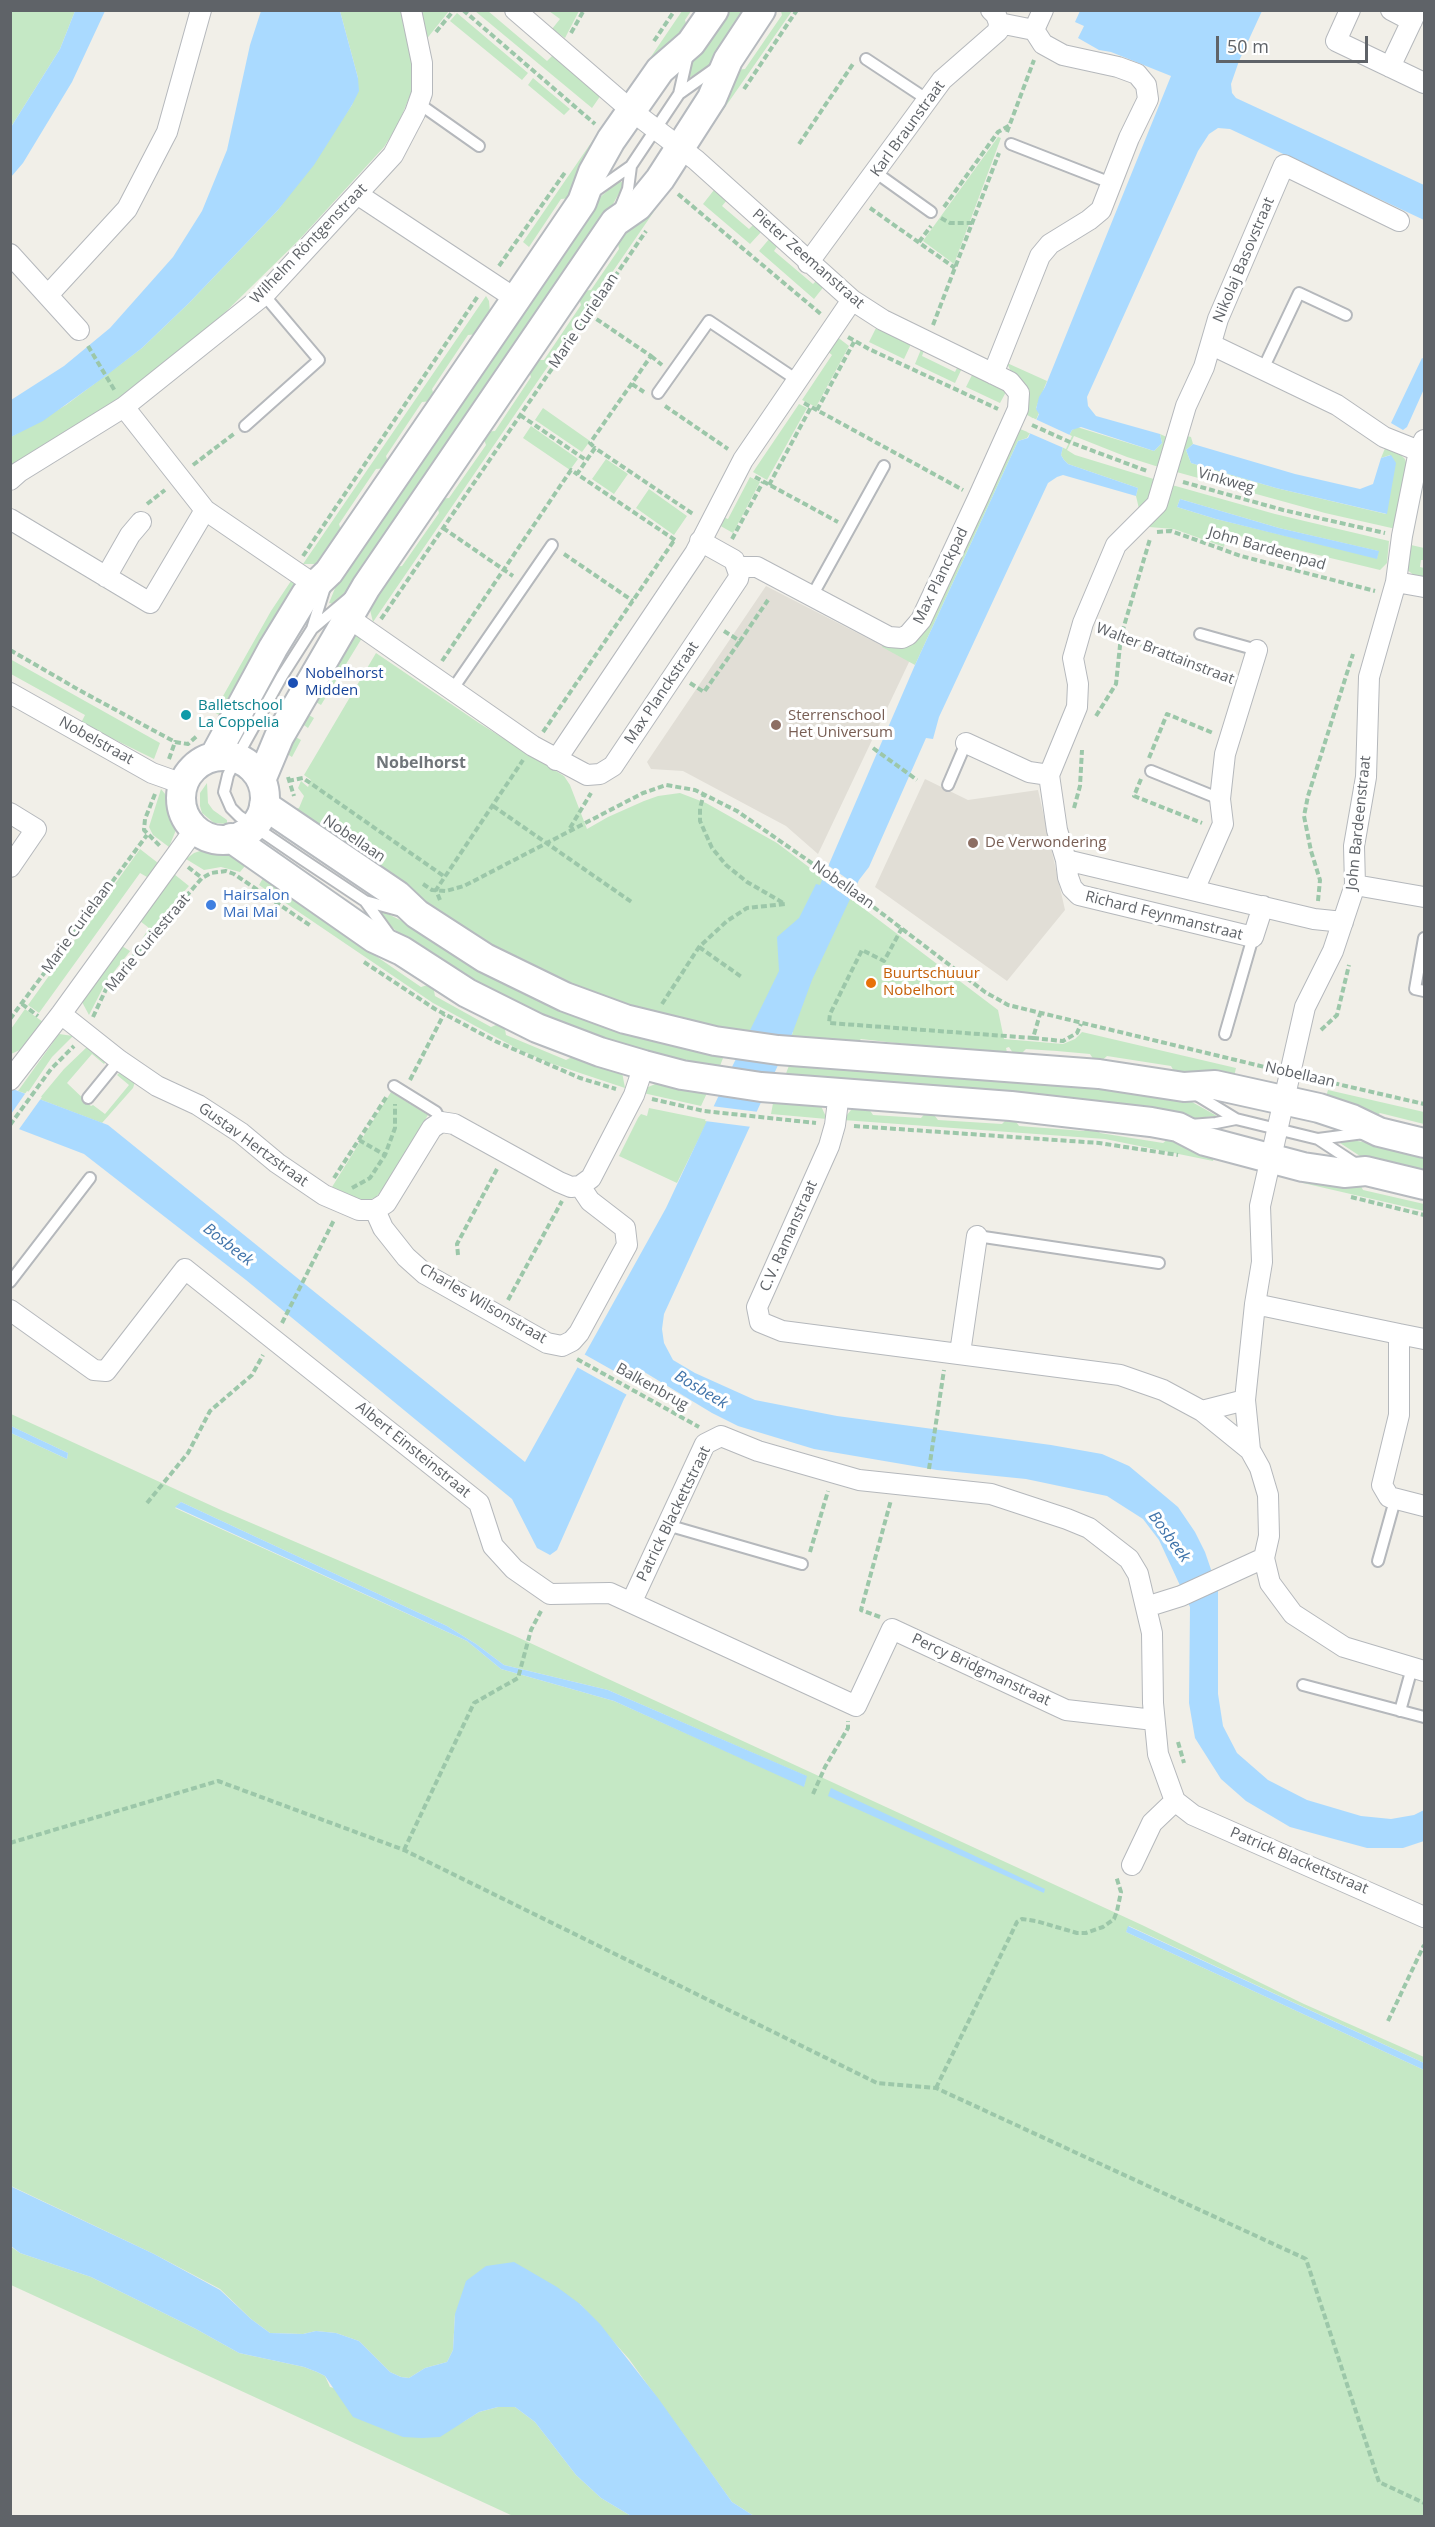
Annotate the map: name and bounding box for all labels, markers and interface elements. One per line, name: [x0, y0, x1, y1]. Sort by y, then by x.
scale bar: [1219, 24, 1370, 62]
text: 50 m: [1227, 34, 1269, 58]
street label: Karl Braunstraat: [867, 77, 949, 181]
street label: Wilhelm Röntgenstraat: [247, 180, 371, 308]
street label: Nikolaj Basovstraat: [1210, 195, 1278, 325]
street label: Pieter Zeemanstraat: [748, 205, 868, 313]
street label: Marie Curielaan: [546, 270, 622, 372]
street label: Vinkweg: [1196, 464, 1256, 498]
street label: John Bardeenpad: [1206, 524, 1328, 574]
street label: Max Planckpad: [910, 525, 972, 627]
street label: Walter Brattainstraat: [1093, 619, 1237, 689]
street label: Max Planckstraat: [621, 638, 703, 748]
place label: Nobelhorst Midden: [305, 665, 384, 700]
marker: Nobelhorst Midden: [286, 676, 300, 690]
place label: Balletschool La Coppelia: [198, 697, 283, 732]
place label: Sterrenschool Het Universum: [788, 707, 893, 742]
marker: Balletschool La Coppelia: [179, 708, 193, 722]
street label: Nobelstraat: [56, 713, 136, 769]
marker: Sterrenschool Het Universum: [769, 718, 783, 732]
district label: Nobelhorst: [376, 753, 466, 773]
street label: John Bardeenstraat: [1343, 755, 1375, 891]
street label: Nobellaan: [319, 812, 389, 866]
place label: De Verwondering: [985, 834, 1106, 852]
marker: De Verwondering: [966, 836, 980, 850]
street label: Nobellaan: [809, 857, 877, 913]
street label: Marie Curielaan: [38, 877, 118, 977]
place label: Hairsalon Mai Mai: [223, 887, 290, 922]
street label: Richard Feynmanstraat: [1083, 888, 1245, 944]
street label: Marie Curiestraat: [102, 891, 194, 995]
marker: Hairsalon Mai Mai: [204, 898, 218, 912]
place label: Buurtschuuur Nobelhort: [883, 965, 980, 1000]
marker: Buurtschuuur Nobelhort: [864, 976, 878, 990]
street label: Nobellaan: [1263, 1058, 1337, 1092]
street label: Gustav Hertzstraat: [195, 1099, 311, 1191]
street label: C.V. Ramanstraat: [756, 1178, 822, 1294]
water label: Bosbeek: [199, 1219, 257, 1271]
street label: Charles Wilsonstraat: [416, 1260, 550, 1348]
street label: Balkenbrug: [613, 1360, 691, 1414]
water label: Bosbeek: [671, 1367, 731, 1413]
street label: Albert Einsteinstraat: [352, 1398, 474, 1502]
street label: Patrick Blackettstraat: [633, 1443, 715, 1585]
water label: Bosbeek: [1144, 1508, 1194, 1566]
street label: Percy Bridgmanstraat: [909, 1630, 1053, 1710]
street label: Patrick Blackettstraat: [1227, 1824, 1371, 1898]

